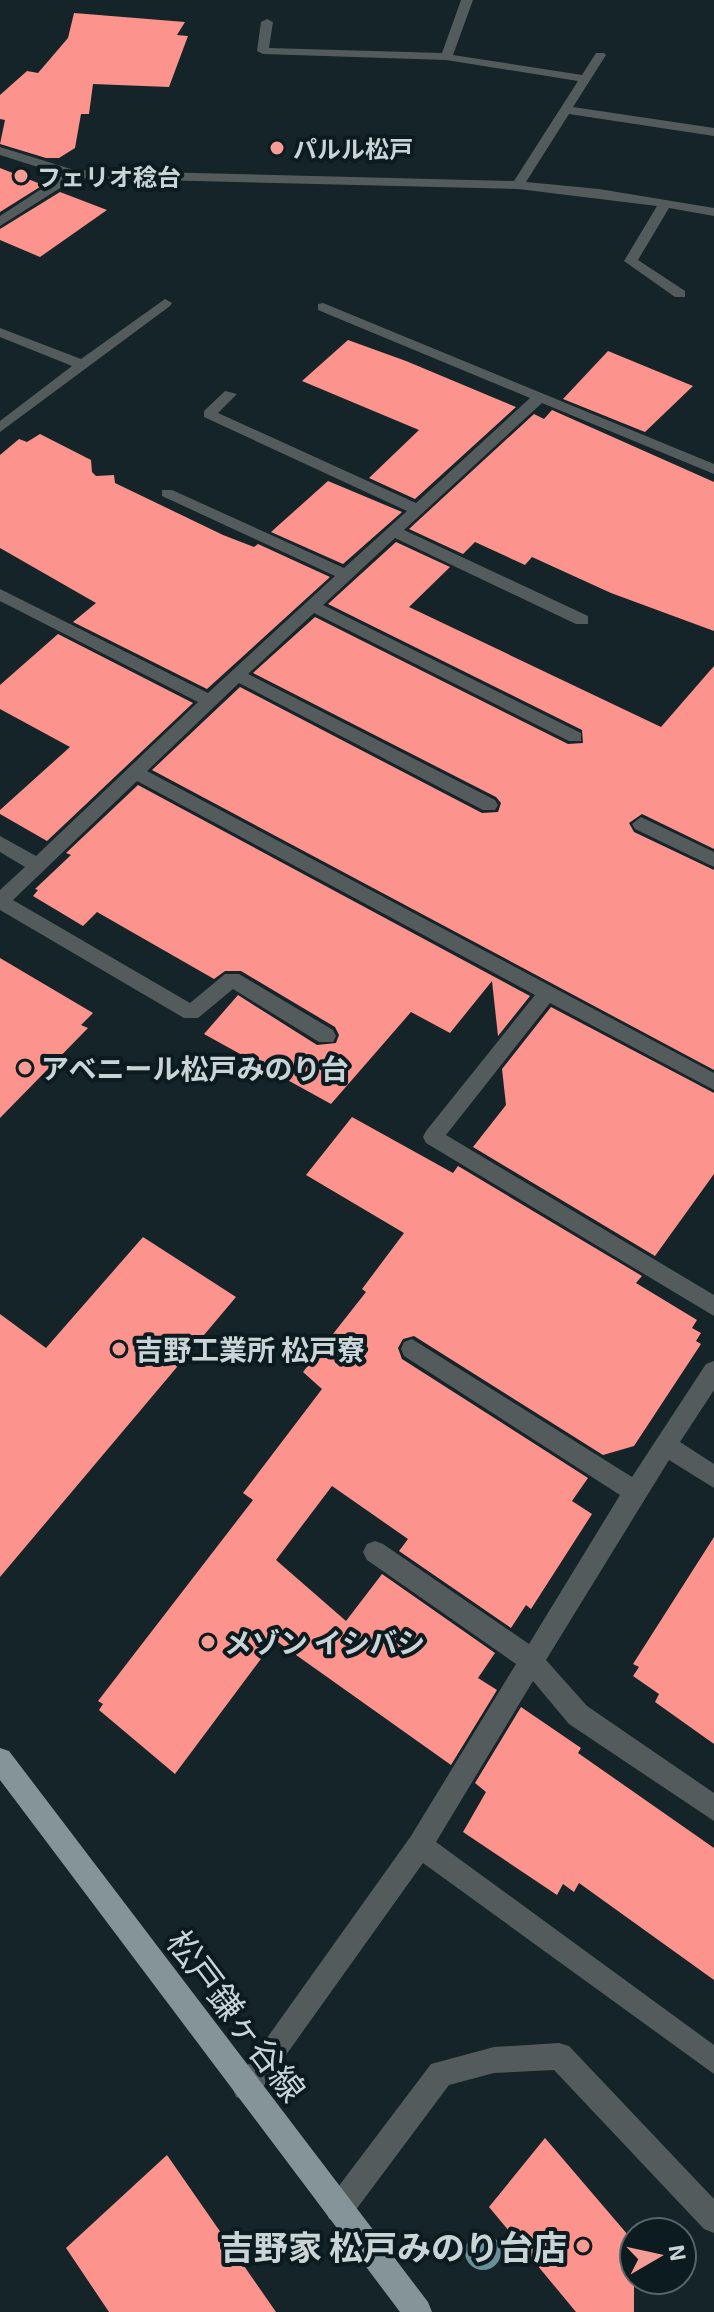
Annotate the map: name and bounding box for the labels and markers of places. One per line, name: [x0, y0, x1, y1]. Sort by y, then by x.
place label: パルル松戸: [293, 134, 413, 163]
marker: パルル松戸: [268, 139, 286, 157]
place label: フェリオ稔台: [37, 162, 181, 191]
marker: フェリオ稔台: [12, 167, 30, 185]
place label: アベニール松戸みのり台: [41, 1051, 348, 1085]
marker: アベニール松戸みのり台: [16, 1059, 34, 1077]
place label: 吉野工業所 松戸寮: [135, 1332, 365, 1366]
marker: 吉野工業所 松戸寮: [110, 1340, 128, 1358]
place label: メゾン イシバシ: [224, 1625, 425, 1659]
marker: メゾン イシバシ: [199, 1633, 217, 1651]
place label: 吉野家 松戸みのり台店: [220, 2226, 567, 2267]
marker: 吉野家 松戸みのり台店: [574, 2237, 592, 2255]

